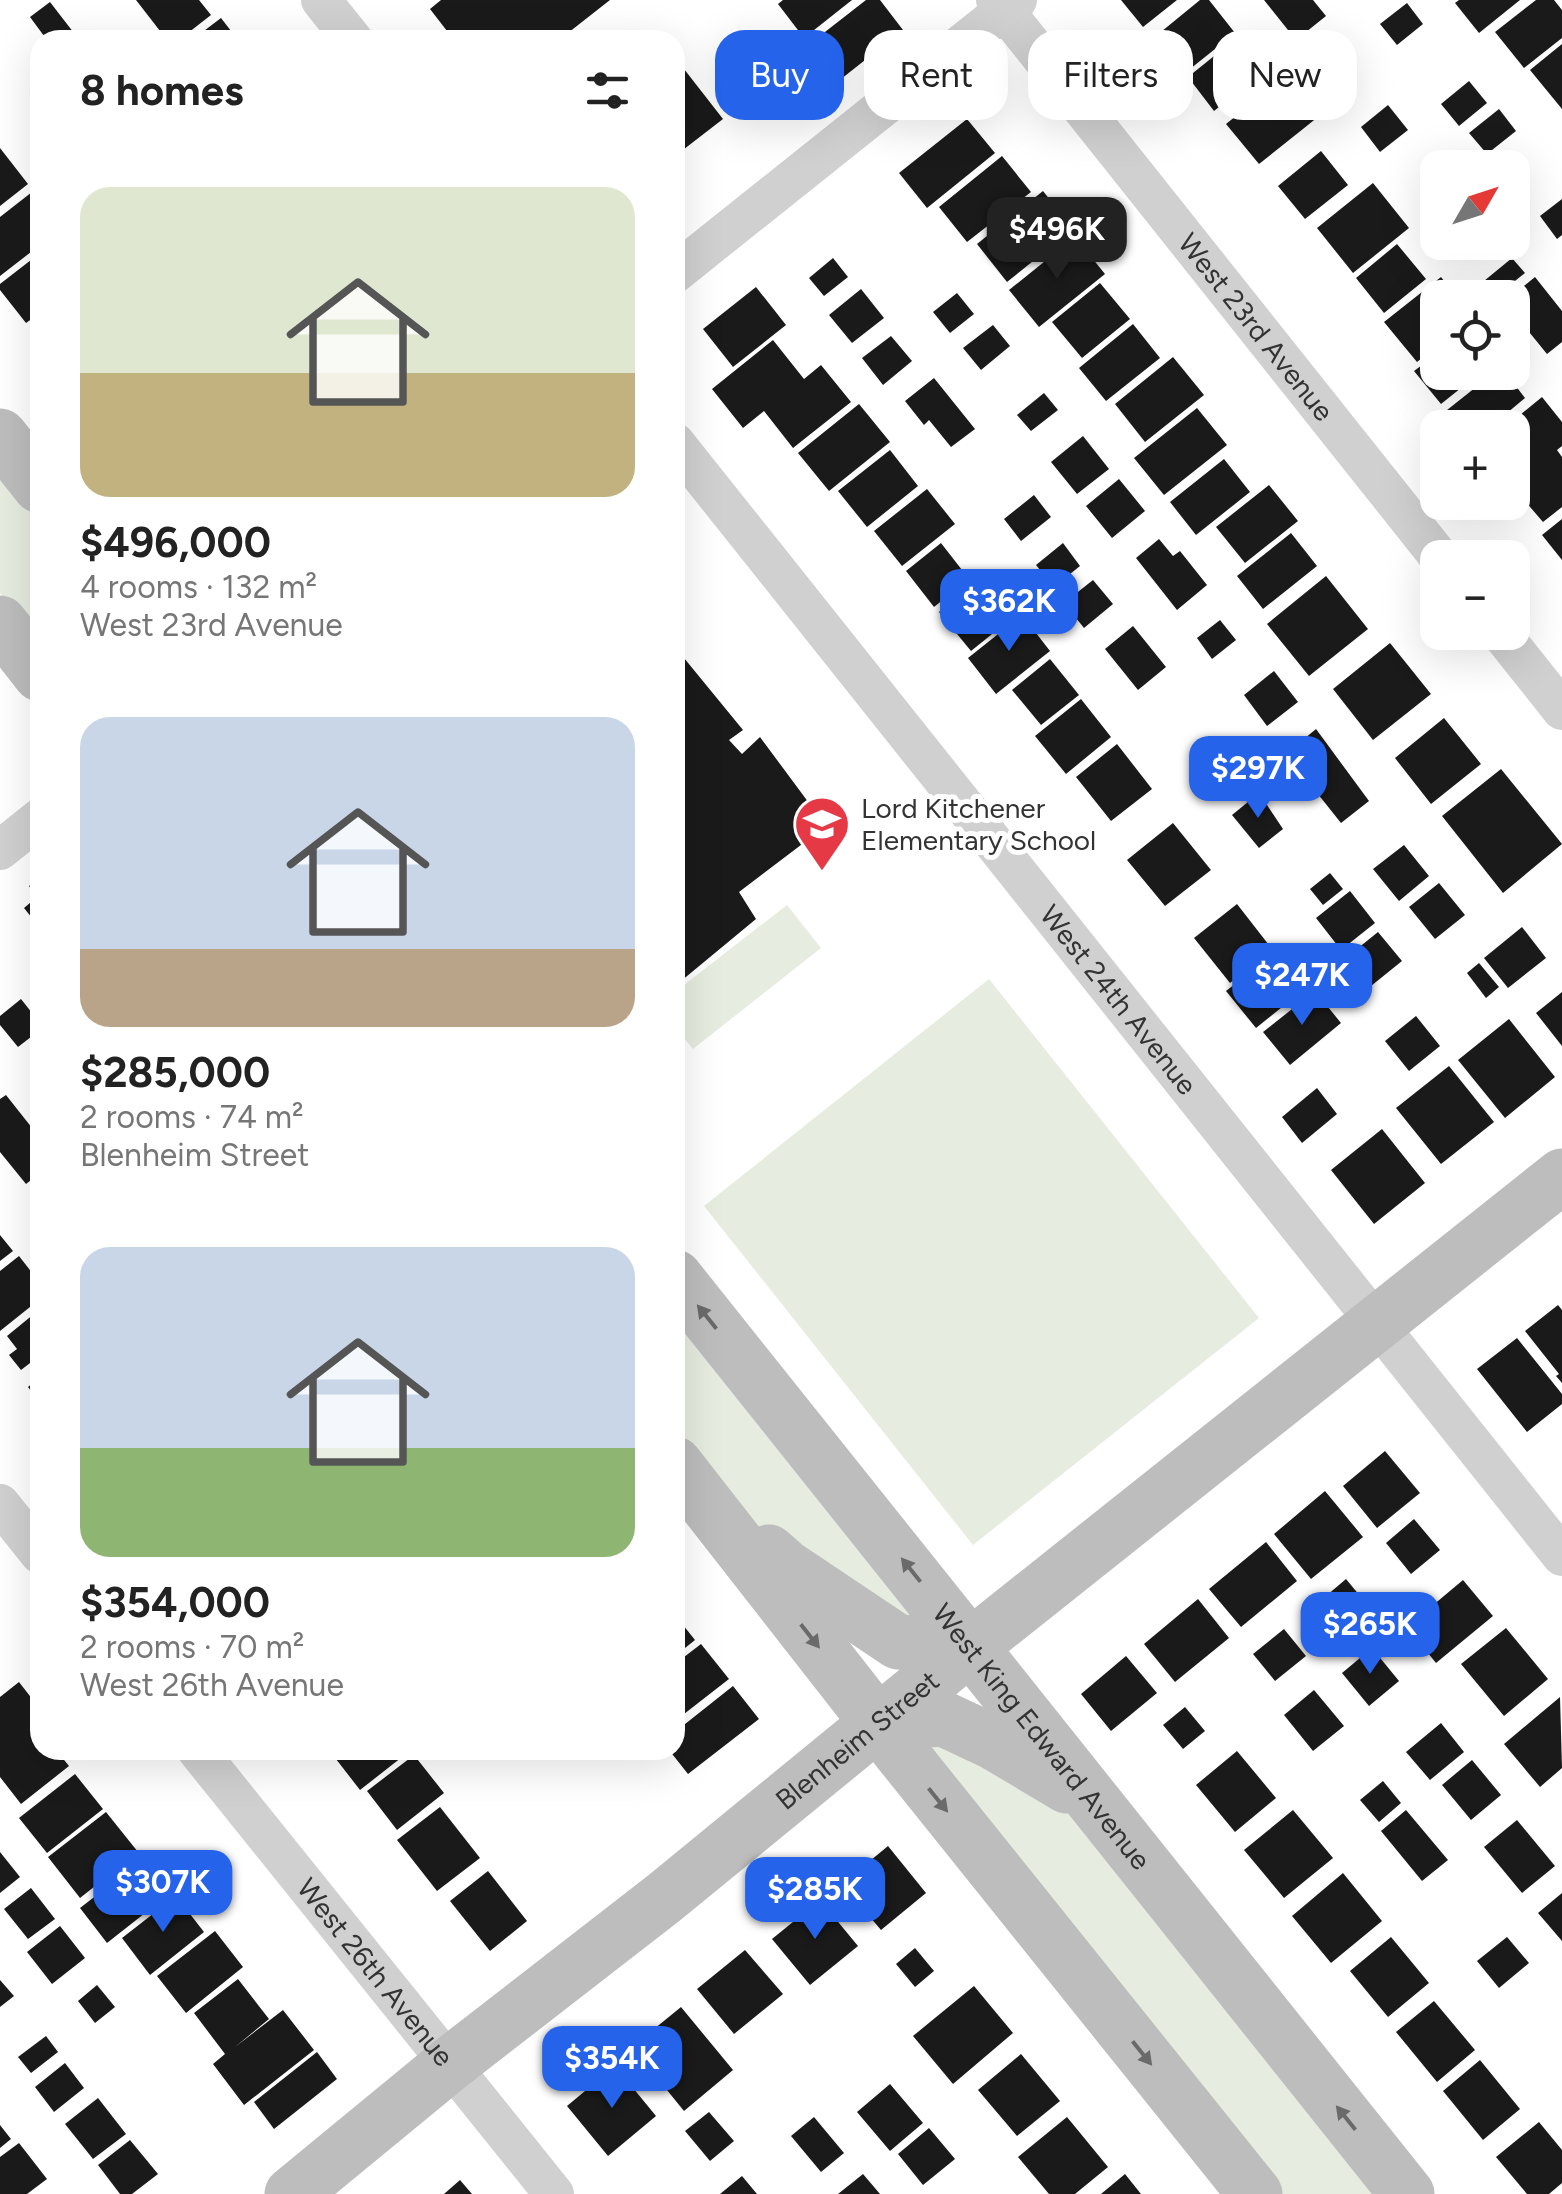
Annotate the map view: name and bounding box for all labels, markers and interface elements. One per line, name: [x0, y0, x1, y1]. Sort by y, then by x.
chip: Buy: [715, 30, 844, 120]
chip: Rent: [864, 30, 1008, 120]
chip: Filters: [1028, 30, 1193, 120]
chip: New: [1213, 30, 1357, 120]
icon: filters: [580, 63, 635, 118]
text: 8 homes: [80, 65, 244, 116]
north arrow: [1420, 150, 1530, 260]
map controls: [1420, 150, 1530, 650]
pin: $496K: [987, 197, 1127, 282]
text: $496K: [1009, 210, 1105, 248]
street label: West 23rd Avenue: [1171, 226, 1341, 428]
icon: home: [268, 252, 448, 432]
button: locate: [1420, 280, 1530, 390]
button: +: [1420, 410, 1530, 520]
text: $496,000: [80, 517, 271, 568]
button: −: [1420, 540, 1530, 650]
text: 4 rooms · 132 m²: [80, 568, 317, 606]
pin: $362K: [939, 569, 1079, 654]
text: $362K: [962, 582, 1056, 620]
text: West 23rd Avenue: [80, 606, 343, 644]
pin: $297K: [1188, 736, 1328, 821]
text: $297K: [1211, 749, 1305, 787]
icon: home: [268, 782, 448, 962]
place label: Lord Kitchener Elementary School: [861, 791, 1096, 857]
school or university icon: Lord Kitchener Elementary School: [792, 794, 852, 873]
street label: West 24th Avenue: [1033, 898, 1205, 1101]
pin: $247K: [1232, 943, 1372, 1028]
text: $247K: [1254, 956, 1350, 994]
text: $285,000: [80, 1047, 270, 1098]
text: 2 rooms · 74 m²: [80, 1098, 304, 1136]
text: Blenheim Street: [80, 1136, 309, 1174]
one-way arrow: [697, 1304, 718, 1330]
icon: home: [268, 1312, 448, 1492]
one-way arrow: [901, 1558, 922, 1583]
text: $354,000: [80, 1577, 270, 1628]
pin: $265K: [1300, 1592, 1440, 1677]
street label: West King Edward Avenue: [925, 1597, 1158, 1876]
text: $265K: [1323, 1605, 1417, 1643]
one-way arrow: [799, 1623, 819, 1649]
text: 2 rooms · 70 m²: [80, 1628, 304, 1666]
street label: Blenheim Street: [769, 1663, 946, 1817]
text: West 26th Avenue: [80, 1666, 344, 1704]
one-way arrow: [927, 1787, 948, 1812]
pin: $307K: [93, 1850, 233, 1935]
pin: $285K: [745, 1857, 885, 1942]
text: $307K: [115, 1863, 211, 1901]
text: $285K: [767, 1870, 863, 1908]
street label: West 26th Avenue: [290, 1871, 461, 2073]
pin: $354K: [542, 2026, 682, 2111]
text: $354K: [564, 2039, 660, 2077]
one-way arrow: [1131, 2041, 1152, 2066]
one-way arrow: [1336, 2105, 1357, 2130]

